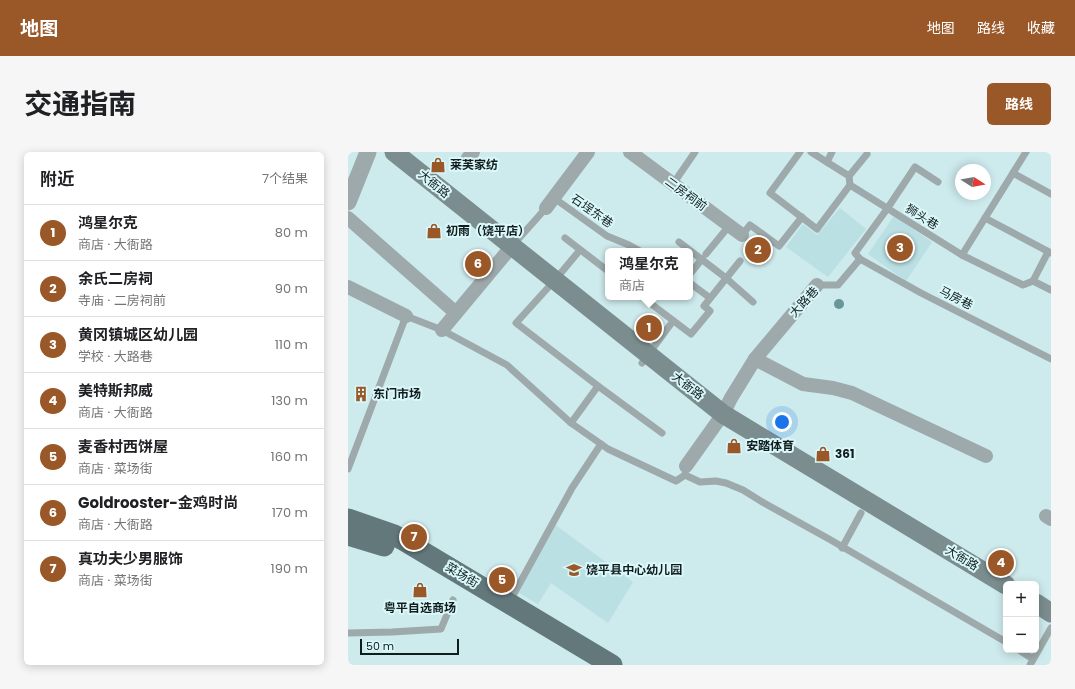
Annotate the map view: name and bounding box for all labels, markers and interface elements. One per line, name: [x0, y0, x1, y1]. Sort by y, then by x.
text: 地图: [20, 15, 58, 42]
text: 地图: [927, 18, 955, 38]
text: 路线: [977, 18, 1005, 38]
text: 收藏: [1027, 18, 1055, 38]
button: 路线: [987, 83, 1051, 125]
text: 交通指南: [24, 85, 136, 124]
shop icon: 莱芙家纺: [429, 156, 447, 174]
place label: 莱芙家纺: [450, 156, 498, 173]
north arrow: [955, 164, 991, 200]
street label: 大衙路: [415, 166, 454, 202]
text: 附近: [40, 167, 74, 191]
text: 7个结果: [262, 169, 308, 188]
street label: 二房祠前: [662, 173, 711, 215]
street label: 石埕东巷: [568, 190, 617, 231]
street label: 狮头巷: [902, 200, 942, 233]
text: 鸿星尔克: [78, 212, 138, 233]
shop icon: 初雨（饶平店）: [425, 222, 443, 240]
place label: 初雨（饶平店）: [446, 222, 530, 239]
text: 1: [51, 223, 55, 242]
text: 80 m: [275, 223, 308, 242]
pin: 3: [887, 233, 913, 263]
text: 商店 · 大衙路: [78, 235, 153, 254]
pin: 2: [745, 235, 771, 265]
popup: [605, 248, 693, 300]
pin: 6: [465, 249, 491, 279]
text: 鸿星尔克: [619, 253, 679, 274]
text: 余氏二房祠: [78, 268, 153, 289]
text: 商店: [619, 276, 645, 295]
text: 2: [49, 279, 57, 298]
text: 90 m: [275, 279, 308, 298]
street label: 马房巷: [936, 282, 976, 313]
street label: 大路巷: [785, 283, 822, 321]
text: 寺庙 · 二房祠前: [78, 291, 166, 310]
pin: 1: [636, 313, 662, 343]
text: 黄冈镇城区幼儿园: [78, 324, 198, 345]
text: 3: [49, 335, 57, 354]
text: 110 m: [275, 335, 308, 354]
text: 学校 · 大路巷: [78, 347, 153, 366]
street label: 大衙路: [669, 368, 708, 403]
text: 美特斯邦威: [78, 380, 153, 401]
building icon: 东门市场: [352, 385, 370, 403]
place label: 东门市场: [373, 385, 421, 402]
text: 4: [49, 391, 57, 410]
text: 130 m: [271, 391, 308, 410]
text: 商店 · 大衙路: [78, 403, 153, 422]
your location: [772, 412, 792, 432]
text: 麦香村西饼屋: [78, 436, 168, 457]
shop icon: 安踏体育: [725, 437, 743, 455]
place label: 安踏体育: [746, 437, 794, 454]
shop icon: 361: [814, 445, 832, 463]
place label: 361: [835, 445, 854, 462]
text: 5: [49, 447, 57, 466]
text: 160 m: [271, 447, 308, 466]
text: 商店 · 菜场街: [78, 459, 153, 478]
text: Goldrooster-金鸡时尚: [78, 492, 238, 513]
text: 6: [49, 503, 57, 522]
text: 170 m: [272, 503, 308, 522]
text: 商店 · 大衙路: [78, 515, 153, 534]
pin: 7: [401, 522, 427, 552]
street label: 大衙路: [942, 541, 982, 574]
text: 真功夫少男服饰: [78, 548, 183, 569]
pin: 4: [988, 548, 1014, 578]
street label: 菜场街: [442, 558, 482, 591]
text: 7: [50, 559, 56, 578]
text: 190 m: [271, 559, 308, 578]
school or university icon: 饶平县中心幼儿园: [565, 561, 583, 579]
place label: 饶平县中心幼儿园: [586, 561, 682, 578]
pin: 5: [489, 565, 515, 595]
text: 商店 · 菜场街: [78, 571, 153, 590]
shop icon: 粤平自选商场: [411, 581, 429, 599]
map controls: [1003, 581, 1039, 653]
button: +: [1003, 581, 1039, 617]
place label: 粤平自选商场: [384, 599, 456, 616]
button: −: [1003, 617, 1039, 653]
scale bar: [360, 637, 459, 656]
text: 50 m: [366, 638, 394, 654]

